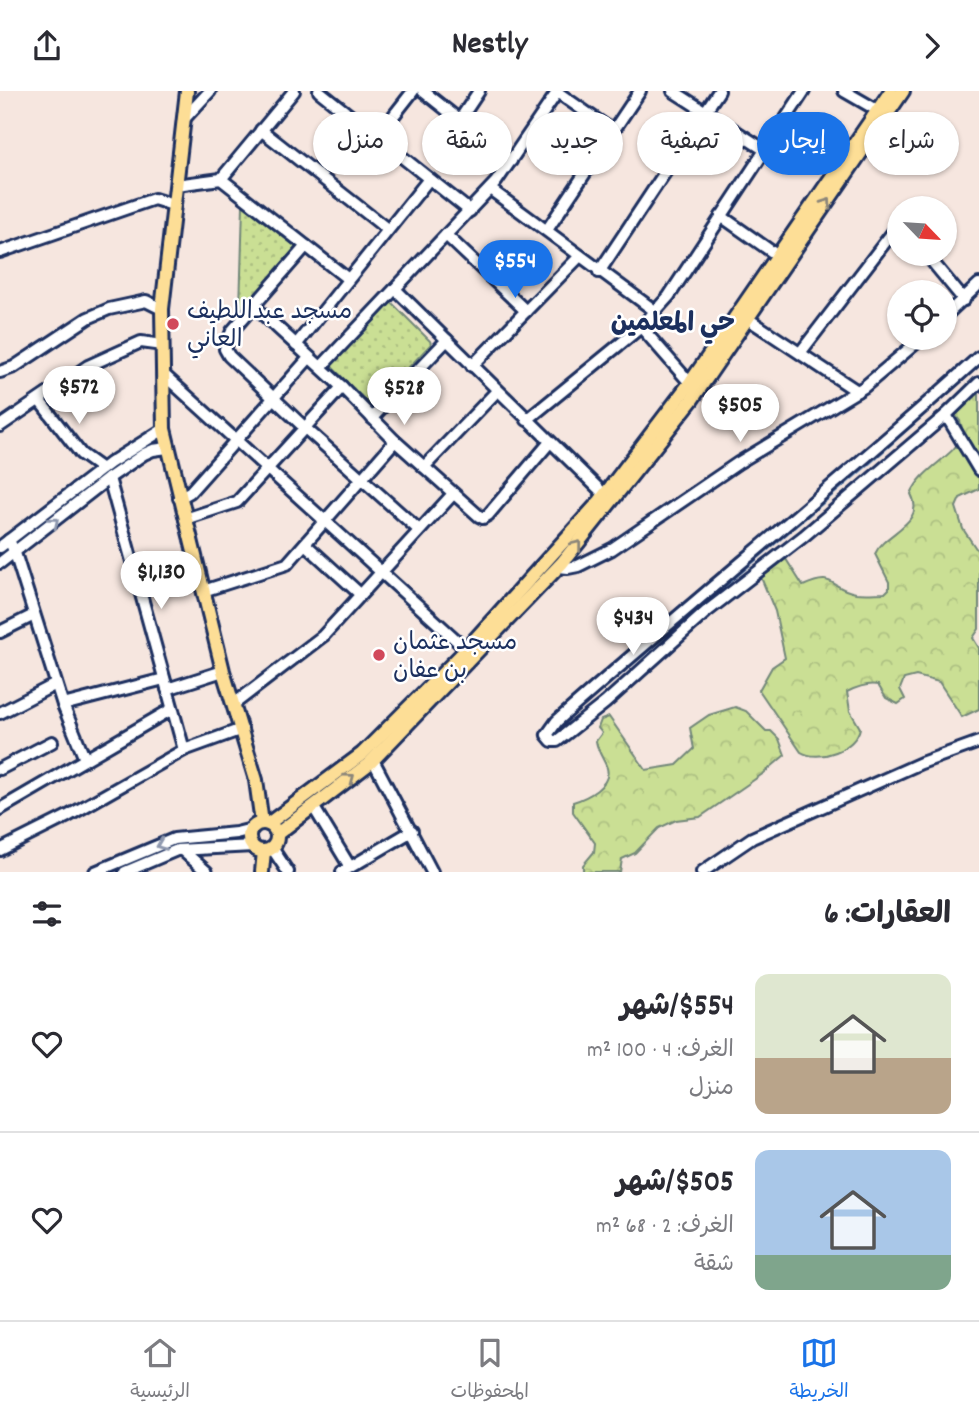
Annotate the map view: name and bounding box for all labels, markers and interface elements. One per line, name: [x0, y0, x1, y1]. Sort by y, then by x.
text: Nestly: [452, 23, 527, 69]
icon: share: [28, 27, 66, 65]
icon: forward: [913, 27, 951, 65]
chip: منزل: [313, 112, 408, 175]
chip: شقة: [422, 112, 512, 175]
chip: جديد: [526, 112, 623, 175]
chip: تصفية: [637, 112, 743, 175]
chip: إيجار: [757, 112, 850, 175]
chip: شراء: [864, 112, 959, 175]
north arrow: [887, 196, 957, 266]
map controls: [887, 196, 957, 350]
one-way arrow: [819, 198, 832, 211]
pin: $554: [474, 241, 556, 300]
text: $554: [494, 246, 536, 279]
button: locate: [887, 280, 957, 350]
place label: مسجد عبداللطيف العاني: [187, 296, 352, 359]
district label: حي المعلمين: [611, 306, 735, 345]
marker: مسجد عبداللطيف العاني: [165, 316, 181, 332]
pin: $572: [38, 367, 120, 426]
pin: $528: [363, 367, 445, 427]
text: $572: [58, 372, 100, 405]
text: $528: [383, 373, 425, 406]
pin: $505: [699, 385, 781, 444]
text: $505: [717, 390, 763, 423]
one-way arrow: [47, 517, 59, 530]
one-way arrow: [569, 540, 582, 552]
pin: $1,130: [104, 552, 218, 611]
text: $1,130: [137, 557, 185, 590]
pin: $434: [592, 597, 674, 657]
text: $434: [613, 603, 653, 636]
place label: مسجد عثمان بن عفان: [393, 627, 517, 689]
marker: مسجد عثمان بن عفان: [371, 647, 387, 663]
one-way arrow: [343, 773, 355, 786]
one-way arrow: [156, 837, 168, 851]
icon: filters: [28, 895, 66, 933]
text: العقارات: 6: [824, 895, 951, 938]
text: $554/شهر: [620, 987, 734, 1030]
icon: home: [811, 1002, 895, 1086]
icon: heart: [28, 1025, 66, 1063]
text: الغرف: 4 · 100 m²: [587, 1035, 734, 1068]
text: منزل: [689, 1073, 734, 1106]
text: $505/شهر: [616, 1163, 734, 1206]
icon: home: [811, 1178, 895, 1262]
icon: heart: [28, 1201, 66, 1239]
text: الغرف: 2 · 68 m²: [596, 1211, 734, 1244]
text: شقة: [694, 1249, 734, 1282]
tab: الرئيسية: [130, 1334, 190, 1407]
tab: المحفوظات: [451, 1334, 529, 1407]
tab: الخريطة: [789, 1334, 849, 1407]

